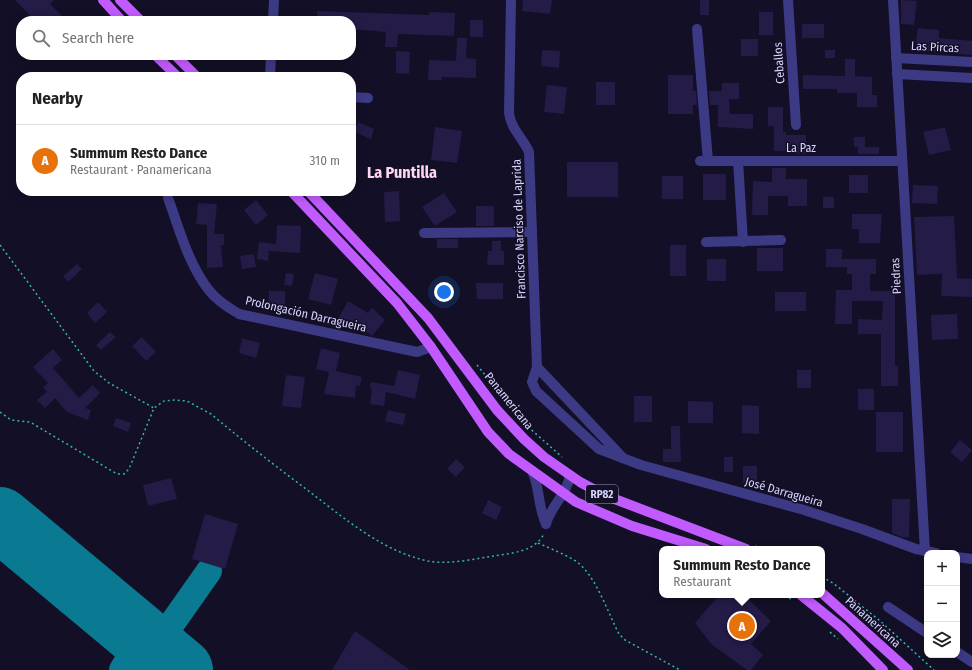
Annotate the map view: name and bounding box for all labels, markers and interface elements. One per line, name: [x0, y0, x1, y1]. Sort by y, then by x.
search box: [16, 16, 356, 60]
icon: search: [30, 27, 52, 49]
text: Search here: [62, 29, 134, 47]
street label: Las Pircas: [911, 39, 959, 55]
street label: Ceballos: [771, 42, 787, 84]
text: Nearby: [32, 88, 83, 109]
street label: La Paz: [786, 141, 816, 155]
text: Summum Resto Dance: [70, 144, 207, 162]
text: A: [41, 153, 49, 168]
text: 310 m: [310, 153, 340, 168]
street label: Francisco Narciso de Laprida: [510, 159, 528, 299]
text: Restaurant · Panamericana: [70, 162, 212, 177]
district label: La Puntilla: [367, 163, 437, 182]
street label: Piedras: [888, 257, 904, 295]
your location: [434, 282, 454, 302]
street label: Prolongación Darragueira: [244, 293, 368, 335]
street label: Panamericana: [482, 370, 536, 432]
street label: José Darragueira: [743, 474, 825, 510]
road number: RP82: [586, 485, 618, 503]
popup: [659, 546, 825, 598]
map controls: [924, 550, 960, 658]
button: +: [924, 550, 960, 586]
text: Summum Resto Dance: [673, 556, 811, 574]
text: Restaurant: [673, 574, 731, 589]
button: −: [924, 586, 960, 622]
street label: Panamericana: [843, 594, 903, 650]
pin: A: [729, 611, 755, 641]
button: layers: [924, 622, 960, 658]

